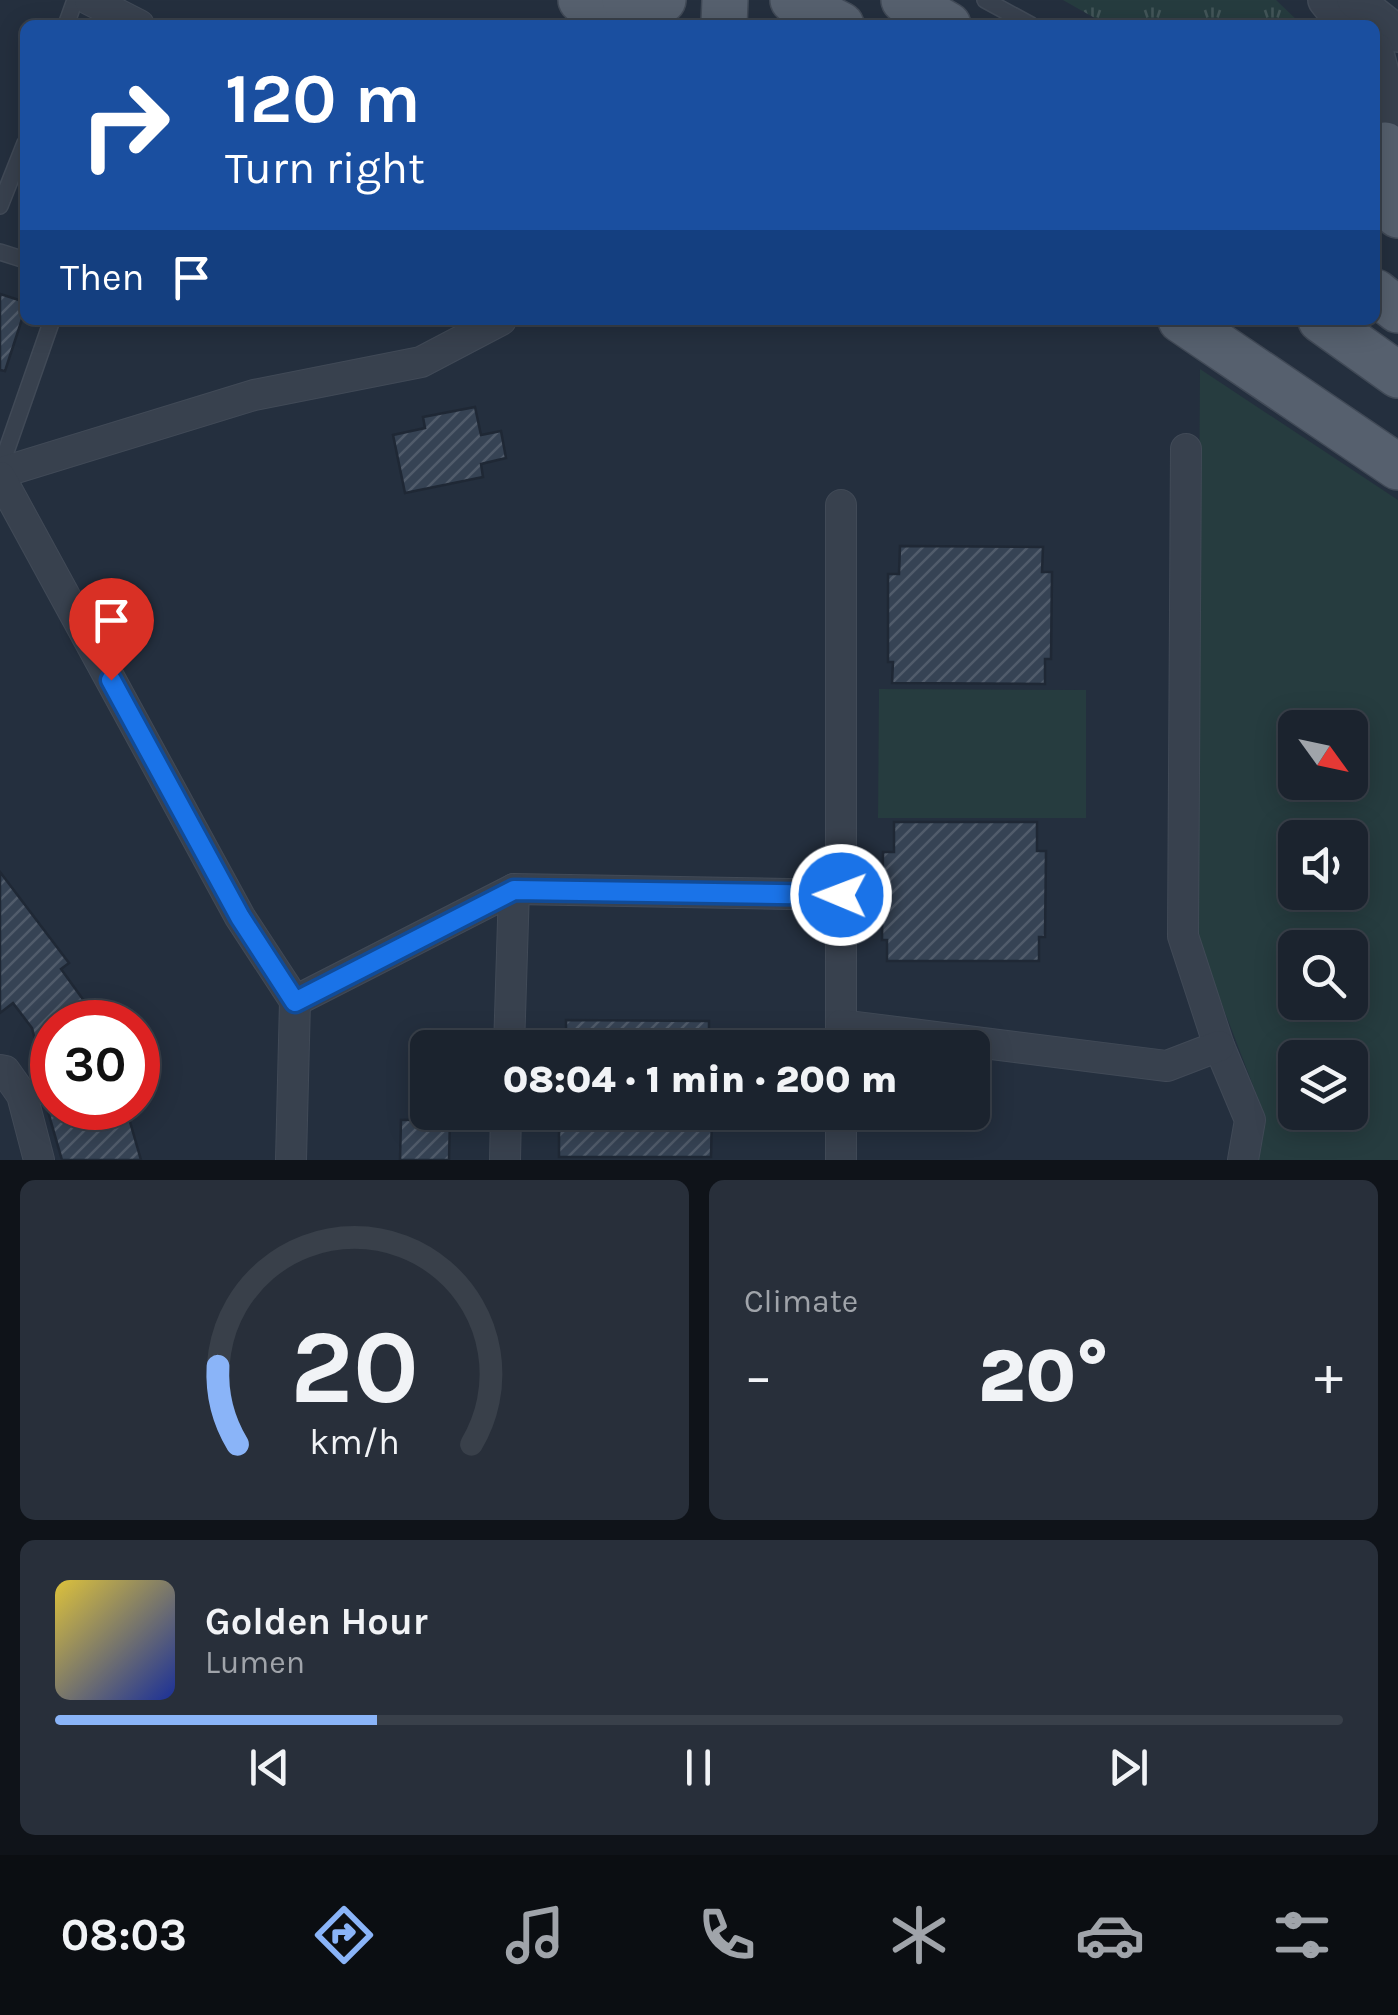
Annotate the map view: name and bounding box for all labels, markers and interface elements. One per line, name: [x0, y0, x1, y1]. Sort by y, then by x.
text: 120 m: [225, 58, 421, 140]
icon: right: [60, 60, 190, 190]
text: Turn right: [225, 142, 425, 194]
icon: arrive: [164, 250, 219, 305]
text: Then: [60, 255, 144, 300]
pin: [69, 578, 154, 681]
icon: arrive: [84, 593, 139, 648]
north arrow: [1278, 710, 1368, 800]
map controls: [1278, 710, 1368, 1130]
button: sound: [1278, 820, 1368, 910]
position arrow: [789, 843, 893, 947]
button: search: [1278, 930, 1368, 1020]
speed limit sign: 30: [30, 1000, 160, 1130]
button: layers: [1278, 1040, 1368, 1130]
text: 08:04 · 1 min · 200 m: [503, 1057, 897, 1102]
text: Climate: [744, 1283, 858, 1320]
text: 20: [290, 1307, 419, 1428]
text: 20°: [978, 1332, 1109, 1420]
text: −: [744, 1344, 773, 1408]
text: +: [1314, 1344, 1343, 1408]
text: km/h: [309, 1421, 400, 1463]
text: Golden Hour: [205, 1599, 428, 1644]
text: Lumen: [205, 1644, 305, 1681]
icon: previous: [242, 1740, 297, 1795]
icon: pause: [671, 1740, 726, 1795]
icon: next: [1101, 1740, 1156, 1795]
icon: directions: [309, 1900, 379, 1970]
icon: music: [500, 1900, 570, 1970]
icon: phone: [692, 1900, 762, 1970]
icon: climate: [884, 1900, 954, 1970]
icon: car: [1075, 1900, 1145, 1970]
icon: filters: [1267, 1900, 1337, 1970]
text: 08:03: [61, 1909, 187, 1961]

